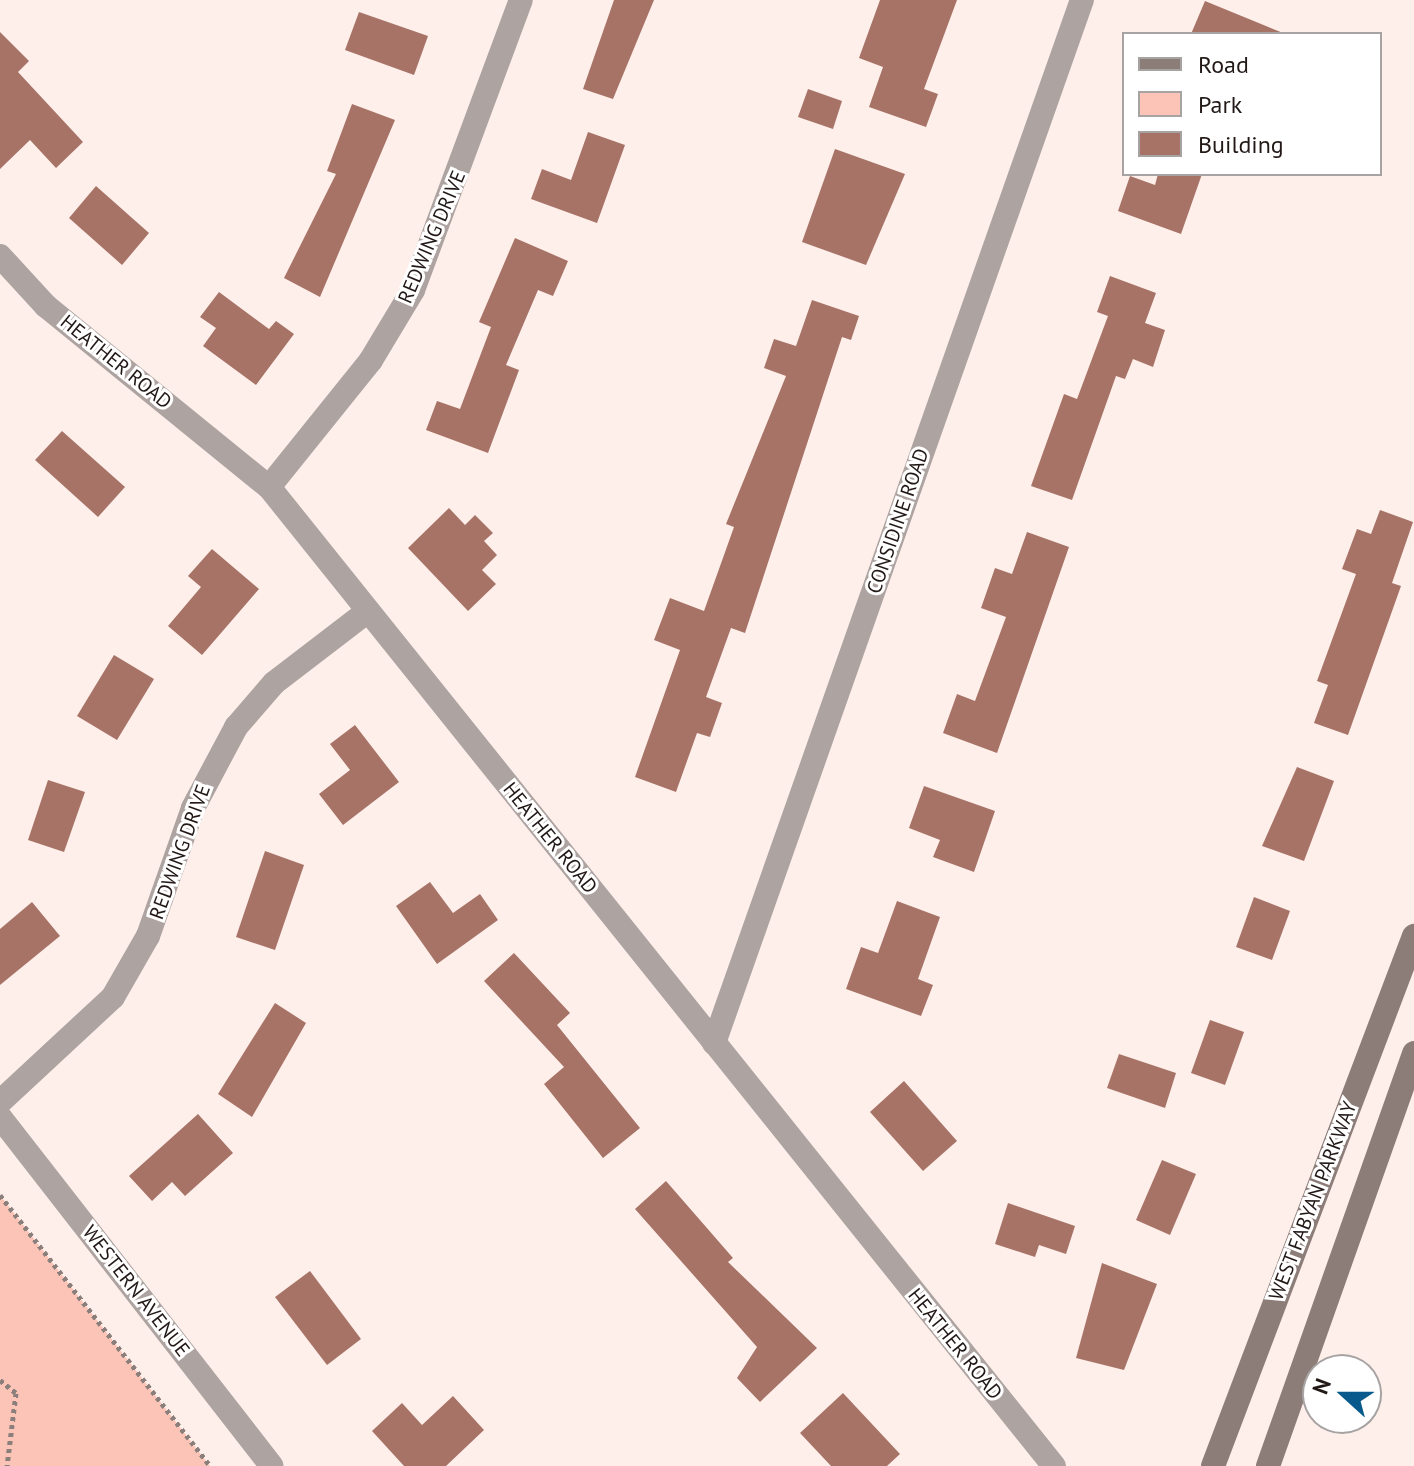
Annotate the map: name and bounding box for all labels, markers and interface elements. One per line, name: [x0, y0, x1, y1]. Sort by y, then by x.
legend: [1122, 32, 1382, 176]
text: Road: [1198, 49, 1249, 80]
text: Park: [1198, 89, 1242, 120]
text: Building: [1198, 129, 1284, 160]
street label: REDWING DRIVE: [393, 167, 471, 307]
street label: HEATHER ROAD: [56, 310, 176, 414]
street label: CONSIDINE ROAD: [862, 445, 934, 597]
street label: HEATHER ROAD: [498, 778, 602, 898]
street label: REDWING DRIVE: [145, 781, 215, 923]
street label: WEST FABYAN PARKWAY: [1264, 1098, 1362, 1304]
street label: WESTERN AVENUE: [77, 1220, 195, 1362]
street label: HEATHER ROAD: [903, 1284, 1007, 1404]
north arrow: [1302, 1354, 1382, 1434]
text: N: [1306, 1374, 1337, 1398]

